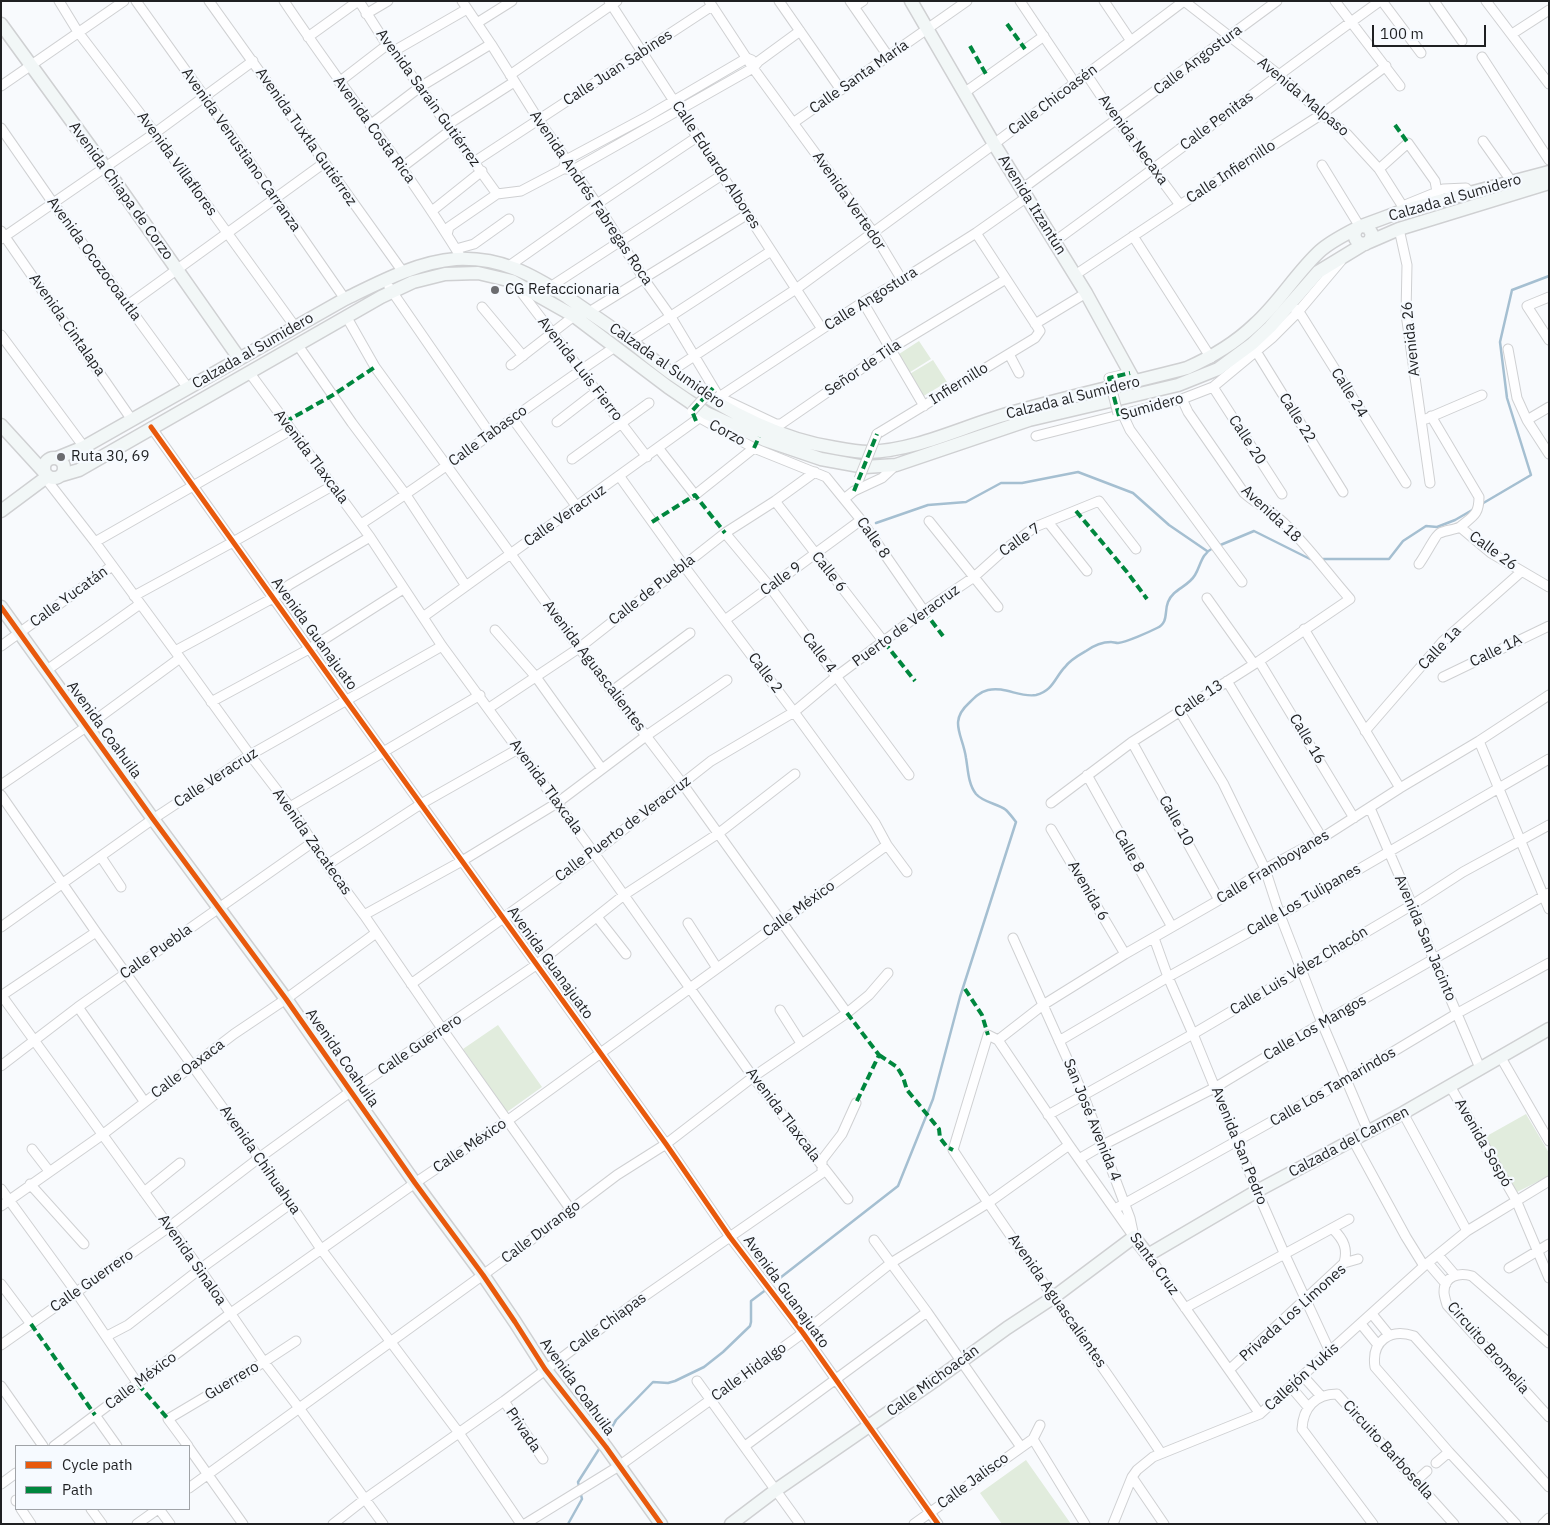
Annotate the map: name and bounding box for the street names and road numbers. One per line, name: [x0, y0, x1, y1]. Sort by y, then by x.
street label: Calle Angostura: [1150, 21, 1246, 99]
street label: Avenida Sarain Gutiérrez: [372, 26, 484, 170]
street label: Calle Juan Sabines: [560, 26, 676, 110]
street label: Calle Santa María: [806, 36, 912, 118]
street label: Avenida Malpaso: [1254, 53, 1352, 141]
street label: Calle Chicoasén: [1005, 61, 1101, 139]
street label: Avenida Tuxtla Gutiérrez: [251, 64, 361, 210]
street label: Avenida Venustiano Carranza: [177, 65, 305, 235]
street label: Avenida Costa Rica: [329, 73, 419, 187]
street label: Calle Penitas: [1177, 88, 1257, 154]
street label: Avenida Necaxa: [1094, 91, 1172, 189]
street label: Calle Eduardo Albores: [668, 98, 764, 232]
street label: Avenida Andrés Fabregas Roca: [526, 107, 656, 289]
street label: Avenida Villaflores: [133, 108, 221, 220]
street label: Avenida Chiapa de Corzo: [65, 119, 177, 263]
street label: Calle Infiernillo: [1183, 136, 1279, 208]
street label: Avenida Vertedor: [808, 148, 890, 254]
street label: Avenida Itzantún: [994, 152, 1070, 258]
street label: Calzada al Sumidero: [1387, 170, 1523, 226]
street label: Avenida Ocozocoautla: [43, 194, 145, 324]
street label: Calle Angostura: [821, 263, 921, 335]
street label: Avenida Cintalapa: [25, 270, 109, 380]
street label: Avenida 26: [1398, 301, 1424, 377]
street label: Calzada al Sumidero: [189, 309, 317, 393]
street label: Avenida Luis Fierro: [534, 313, 626, 425]
street label: Calzada al Sumidero: [606, 319, 728, 413]
street label: Señor de Tila: [822, 336, 904, 400]
street label: Infiernillo: [926, 359, 992, 409]
street label: Calle 24: [1327, 365, 1371, 421]
street label: Calzada al Sumidero: [1004, 373, 1142, 423]
street label: Sumidero: [1118, 389, 1186, 425]
street label: Calle 22: [1275, 390, 1319, 446]
street label: Calle Tabasco: [445, 402, 531, 470]
street label: Avenida Tlaxcala: [270, 406, 352, 508]
street label: Calle 20: [1224, 412, 1270, 468]
street label: Corzo: [706, 416, 748, 450]
street label: Calle Veracruz: [520, 481, 610, 551]
street label: Avenida 18: [1237, 482, 1305, 546]
street label: Calle 8: [852, 514, 894, 562]
street label: Calle 7: [996, 519, 1044, 561]
street label: Calle 26: [1465, 528, 1521, 574]
street label: Calle 6: [808, 548, 850, 596]
street label: Calle de Puebla: [605, 551, 699, 629]
street label: Calle 9: [757, 558, 805, 600]
street label: Calle Yucatán: [27, 563, 111, 631]
street label: Avenida Guanajuato: [267, 574, 361, 694]
street label: Puerto de Veracruz: [849, 581, 963, 671]
street label: Avenida Aguascalientes: [539, 597, 649, 735]
street label: Calle 1a: [1415, 622, 1465, 674]
street label: Calle 4: [798, 629, 840, 677]
street label: Calle 1A: [1467, 631, 1525, 671]
street label: Calle 2: [744, 649, 786, 697]
street label: Calle 13: [1171, 676, 1227, 722]
street label: Avenida Coahuila: [63, 678, 145, 782]
street label: Calle 16: [1285, 711, 1329, 767]
street label: Avenida Tlaxcala: [505, 736, 587, 838]
street label: Calle Veracruz: [171, 744, 261, 812]
street label: Calle Puerto de Veracruz: [552, 772, 694, 886]
street label: Avenida Zacatecas: [269, 785, 355, 899]
street label: Calle 10: [1155, 793, 1197, 849]
street label: Calle 8: [1110, 826, 1148, 876]
street label: Calle Framboyanes: [1213, 826, 1333, 908]
street label: Avenida 6: [1064, 858, 1112, 924]
street label: Calle Los Tulipanes: [1244, 860, 1364, 940]
street label: Avenida San Jacinto: [1390, 872, 1460, 1004]
street label: Calle México: [759, 877, 839, 941]
street label: Avenida Guanajuato: [503, 903, 597, 1023]
street label: Calle Puebla: [117, 921, 195, 983]
street label: Calle Luis Vélez Chacón: [1227, 923, 1371, 1019]
street label: Calle Los Mangos: [1260, 991, 1370, 1065]
street label: Avenida Coahuila: [301, 1005, 383, 1111]
street label: Calle Guerrero: [375, 1010, 465, 1080]
street label: Calle Oaxaca: [148, 1036, 228, 1102]
street label: Calle Los Tamarindos: [1267, 1044, 1399, 1130]
street label: San José Avenida 4: [1059, 1056, 1125, 1184]
street label: Avenida Tlaxcala: [742, 1064, 824, 1166]
street label: Avenida San Pedro: [1207, 1084, 1271, 1208]
street label: Avenida Sospó: [1450, 1096, 1516, 1190]
street label: Avenida Chihuahua: [216, 1102, 304, 1218]
street label: Calzada del Carmen: [1286, 1103, 1412, 1181]
street label: Calle México: [430, 1115, 510, 1177]
street label: Calle Durango: [498, 1197, 584, 1267]
street label: Avenida Sinaloa: [154, 1211, 230, 1309]
street label: Santa Cruz: [1125, 1229, 1183, 1299]
street label: Avenida Aguascalientes: [1004, 1231, 1110, 1371]
street label: Avenida Guanajuato: [739, 1232, 833, 1352]
street label: Calle Guerrero: [47, 1246, 137, 1316]
street label: Privada Los Limones: [1236, 1260, 1350, 1366]
street label: Calle Chiapas: [566, 1289, 650, 1357]
street label: Circuito Bromelia: [1443, 1298, 1533, 1398]
street label: Avenida Coahuila: [536, 1335, 618, 1439]
street label: Calle Hidalgo: [708, 1339, 790, 1405]
street label: Callejón Yukis: [1261, 1339, 1343, 1415]
street label: Calle Michoacán: [883, 1341, 983, 1421]
street label: Calle México: [102, 1348, 180, 1414]
street label: Guerrero: [202, 1358, 262, 1404]
street label: Circuito Barbosella: [1339, 1397, 1437, 1503]
street label: Privada: [502, 1404, 544, 1456]
street label: Calle Jalisco: [934, 1449, 1012, 1513]

